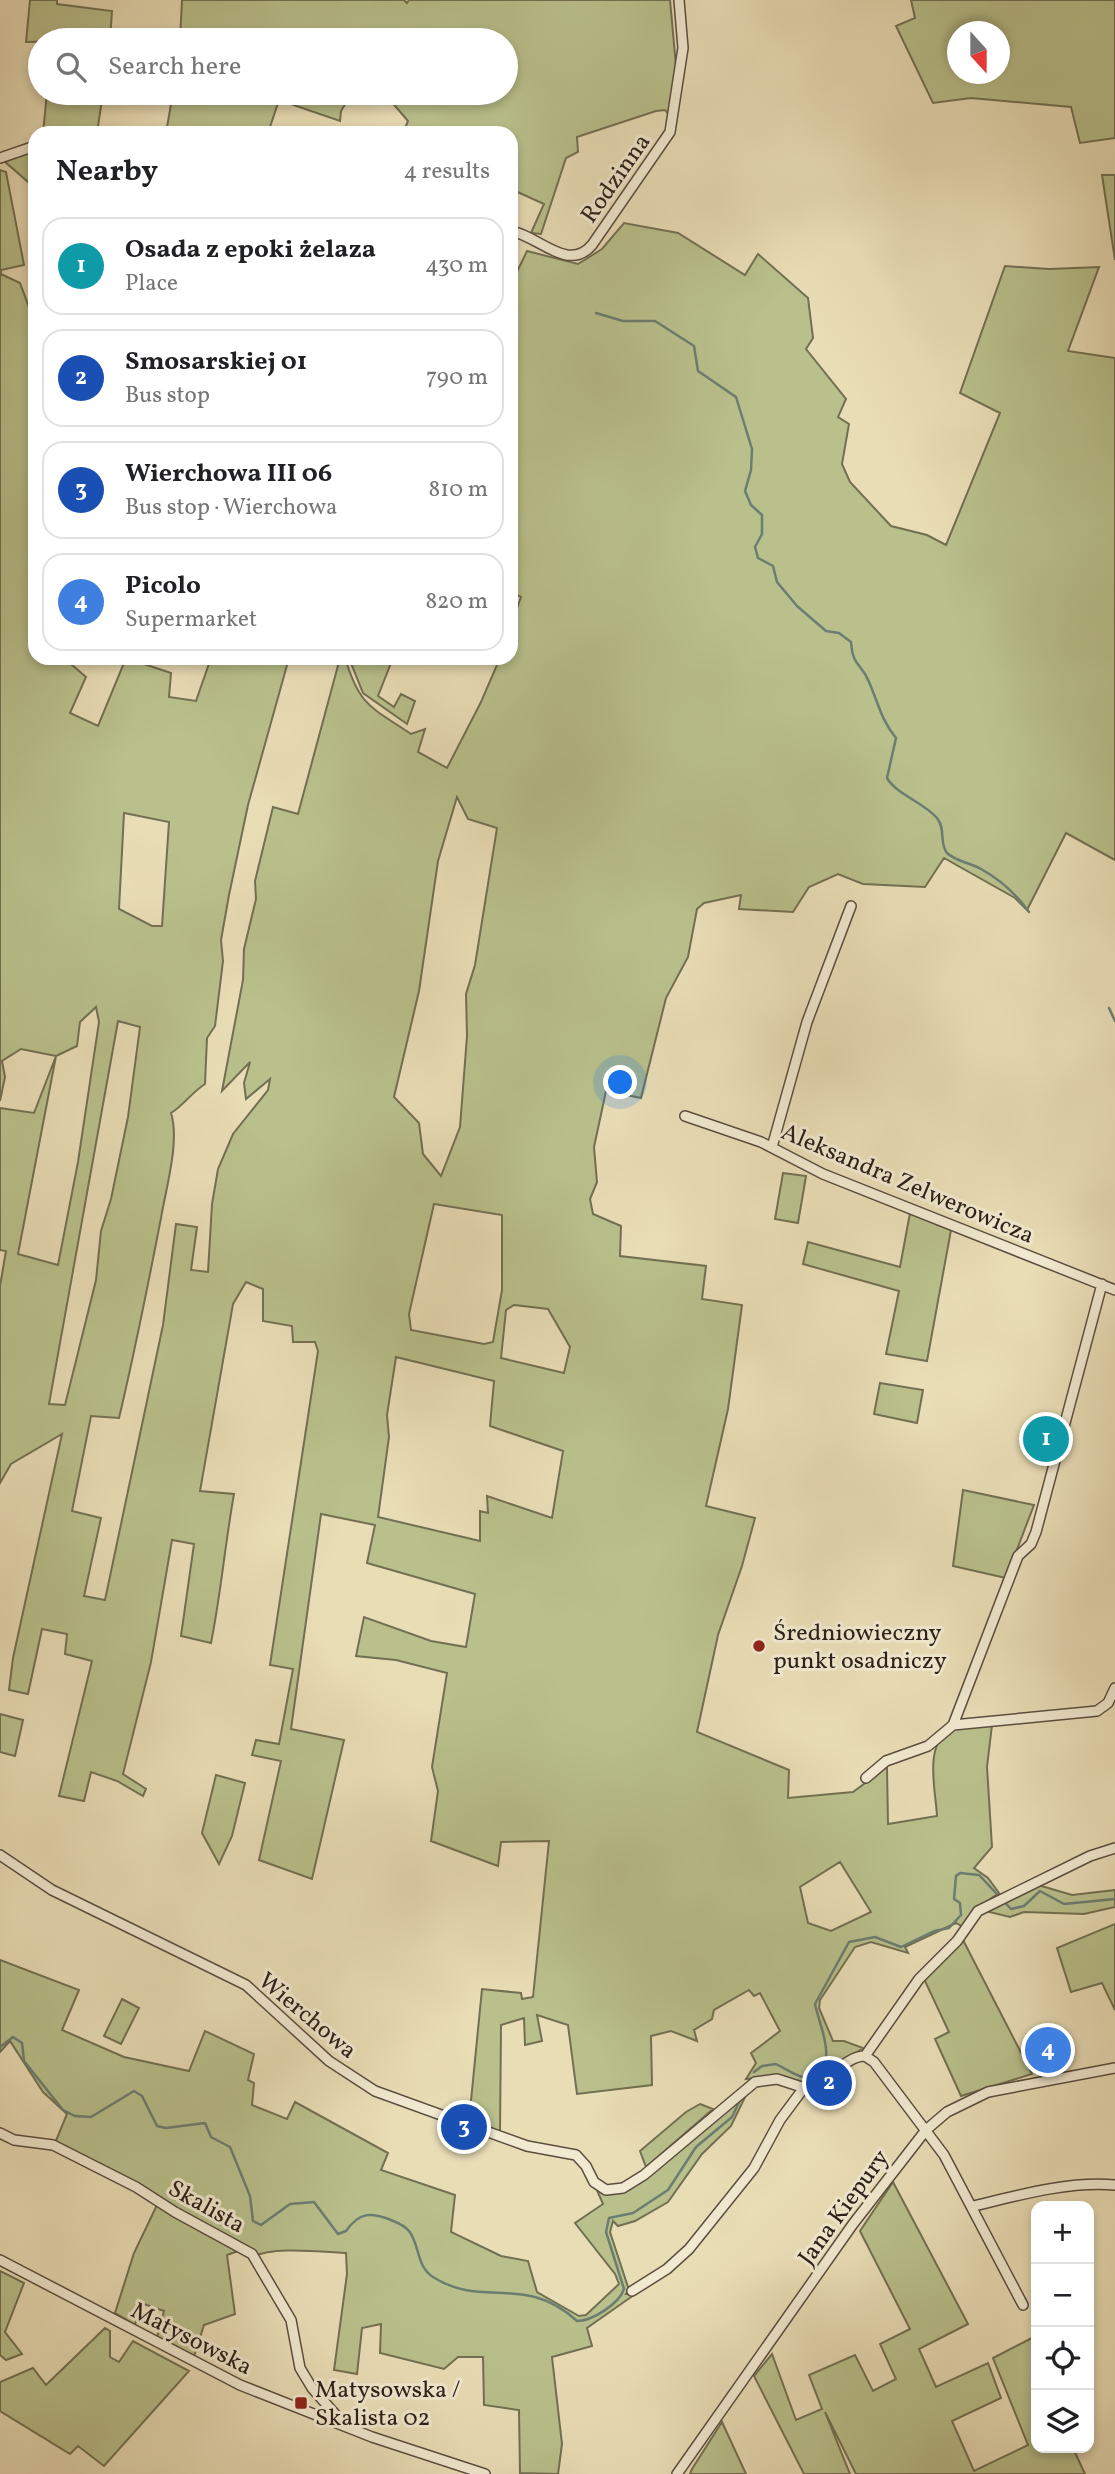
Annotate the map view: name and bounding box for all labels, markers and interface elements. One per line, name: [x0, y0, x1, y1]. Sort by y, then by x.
north arrow: [947, 21, 1010, 84]
search box: [28, 28, 518, 105]
icon: search: [52, 48, 90, 86]
text: Search here: [108, 49, 241, 85]
street label: Rodzinna: [573, 128, 660, 231]
text: Nearby: [56, 151, 158, 193]
text: 4 results: [404, 156, 490, 188]
text: Osada z epoki żelaza: [125, 232, 376, 268]
text: 1: [76, 250, 86, 282]
text: 430 m: [425, 250, 488, 282]
text: Place: [125, 268, 178, 300]
text: Smosarskiej 01: [125, 344, 307, 380]
text: 2: [75, 362, 87, 394]
text: 790 m: [426, 362, 488, 394]
text: Bus stop: [125, 380, 210, 412]
text: Wierchowa III 06: [125, 456, 332, 492]
text: 3: [75, 474, 87, 506]
text: 810 m: [429, 474, 488, 506]
text: Bus stop · Wierchowa: [125, 492, 337, 524]
text: Picolo: [125, 568, 201, 604]
text: 4: [74, 586, 88, 618]
text: 820 m: [425, 586, 488, 618]
text: Supermarket: [125, 604, 257, 636]
your location: [603, 1065, 637, 1099]
street label: Aleksandra Zelwerowicza: [775, 1116, 1039, 1254]
pin: 1: [1023, 1413, 1069, 1465]
place label: Średniowieczny punkt osadniczy: [773, 1617, 947, 1679]
marker: Średniowieczny punkt osadniczy: [751, 1638, 767, 1654]
street label: Wierchowa: [250, 1965, 363, 2068]
pin: 4: [1025, 2024, 1071, 2076]
pin: 2: [806, 2057, 852, 2109]
pin: 3: [441, 2101, 487, 2153]
street label: Jana Kiepury: [791, 2143, 898, 2273]
street label: Skalista: [161, 2173, 251, 2243]
map controls: [1031, 2201, 1094, 2453]
button: +: [1031, 2201, 1094, 2264]
button: −: [1031, 2264, 1094, 2327]
street label: Matysowska: [125, 2295, 258, 2385]
button: locate: [1031, 2327, 1094, 2390]
place label: Matysowska / Skalista 02: [315, 2374, 461, 2436]
button: layers: [1031, 2390, 1094, 2453]
marker: Matysowska / Skalista 02: [293, 2395, 309, 2411]

